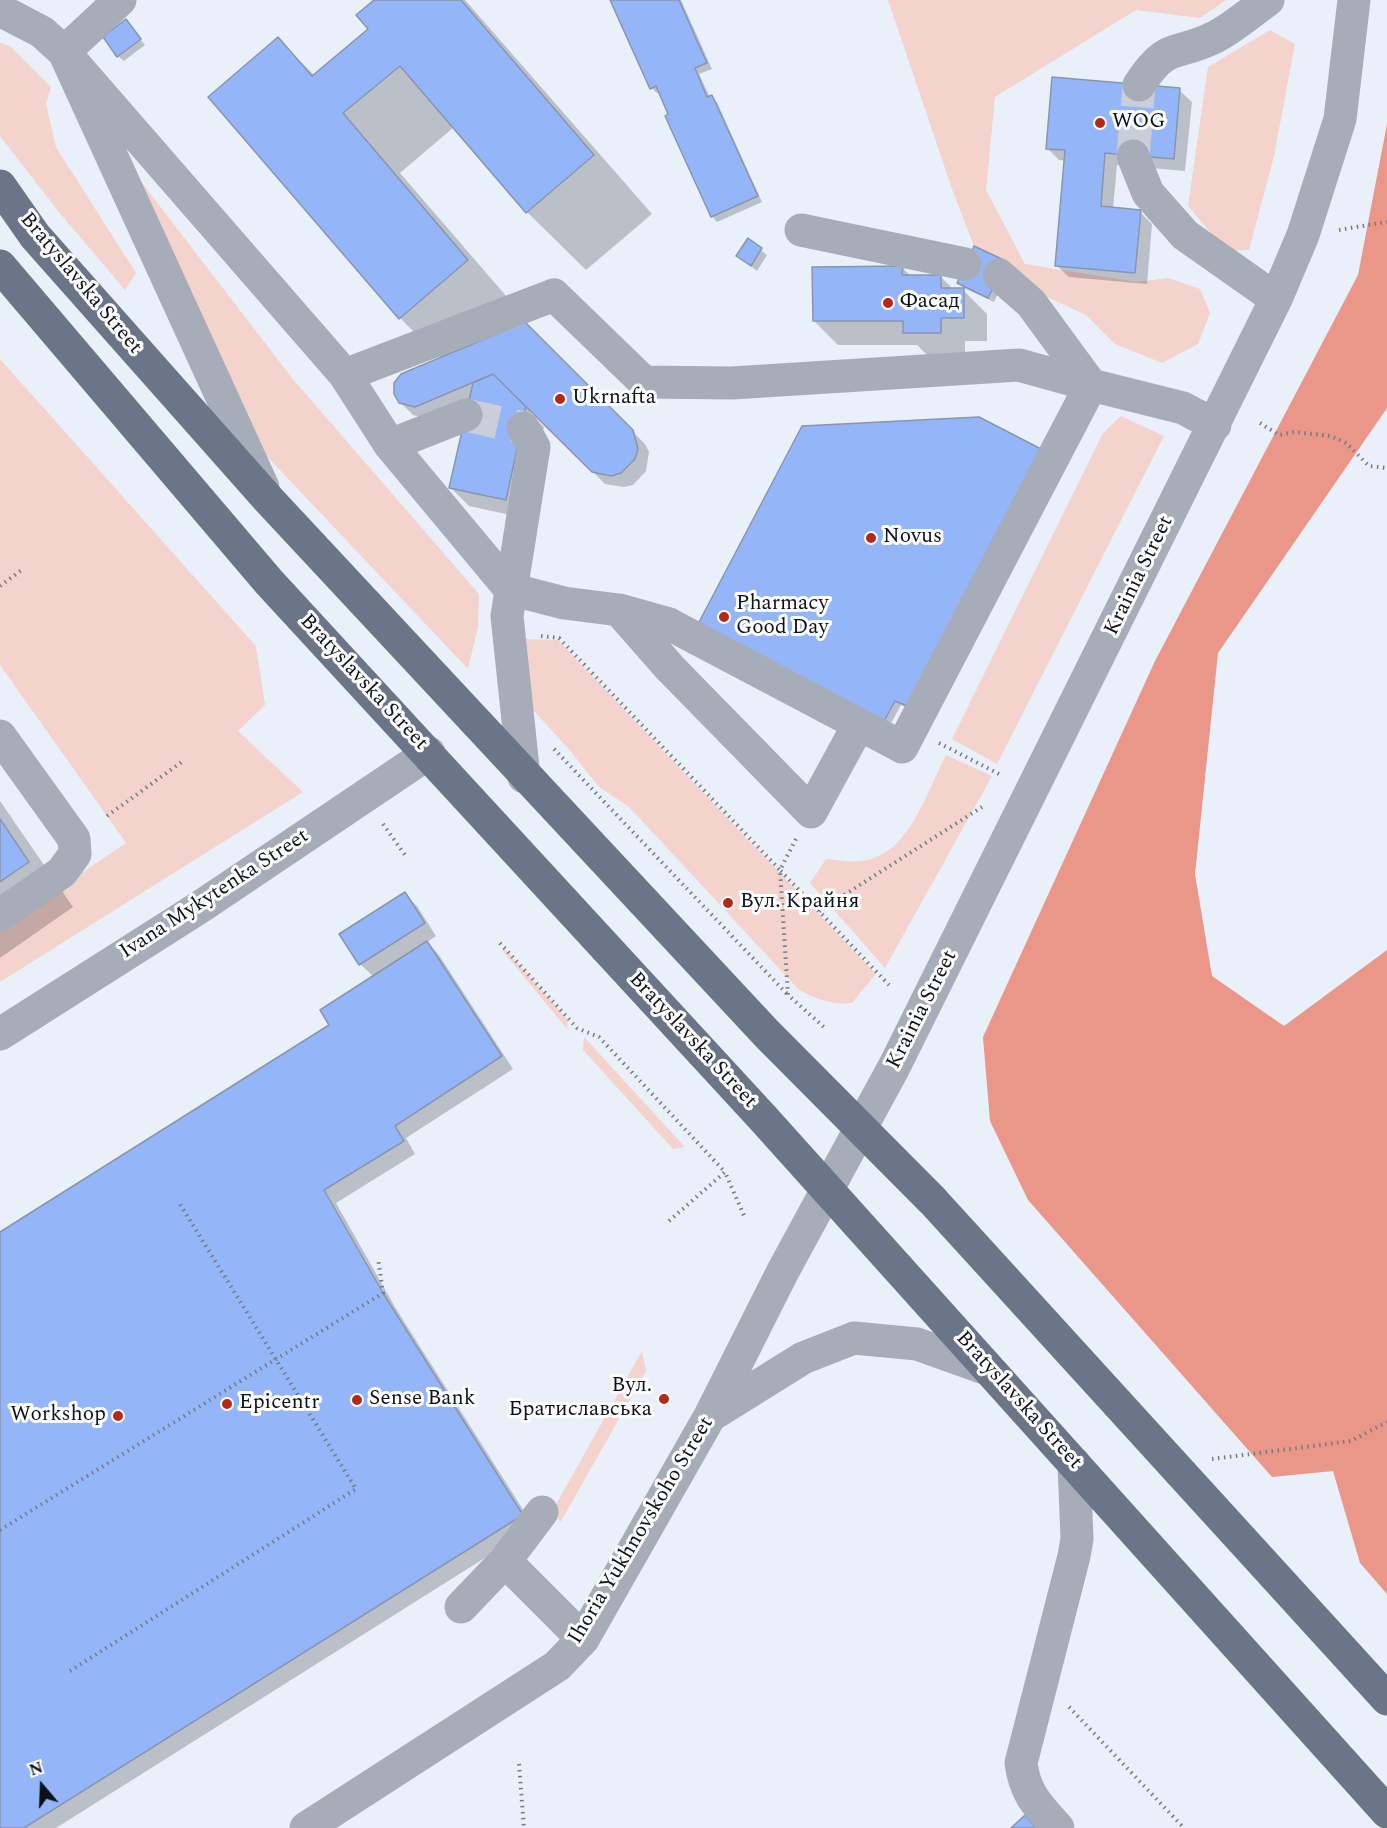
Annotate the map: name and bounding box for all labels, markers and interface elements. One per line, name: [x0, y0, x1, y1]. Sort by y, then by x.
place label: WOG: [1112, 110, 1165, 136]
marker: WOG: [1093, 116, 1107, 130]
street label: Bratyslavska Street: [14, 208, 146, 360]
place label: Фасад: [900, 290, 960, 316]
marker: Фасад: [881, 296, 895, 310]
place label: Ukrnafta: [572, 386, 656, 412]
marker: Ukrnafta: [553, 392, 567, 406]
street label: Krainia Street: [1100, 512, 1180, 640]
place label: Novus: [883, 525, 942, 551]
marker: Novus: [864, 531, 878, 545]
place label: Pharmacy Good Day: [736, 592, 829, 642]
street label: Bratyslavska Street: [293, 610, 433, 756]
marker: Pharmacy Good Day: [717, 610, 731, 624]
street label: Ivana Mykytenka Street: [116, 825, 314, 965]
place label: Вул. Крайня: [740, 890, 859, 916]
marker: Вул. Крайня: [721, 896, 735, 910]
street label: Krainia Street: [882, 946, 964, 1074]
street label: Bratyslavska Street: [622, 968, 762, 1114]
street label: Bratyslavska Street: [949, 1327, 1087, 1475]
place label: Вул. Братиславська: [508, 1374, 652, 1424]
place label: Sense Bank: [369, 1387, 475, 1413]
place label: Epicentr: [239, 1391, 320, 1417]
marker: Вул. Братиславська: [657, 1392, 671, 1406]
marker: Sense Bank: [350, 1393, 364, 1407]
marker: Epicentr: [220, 1397, 234, 1411]
place label: Workshop: [10, 1403, 106, 1429]
marker: Workshop: [111, 1409, 125, 1423]
street label: Ihoria Yukhnovskoho Street: [564, 1413, 720, 1649]
north arrow: [12, 1756, 72, 1816]
text: N: [26, 1756, 46, 1782]

